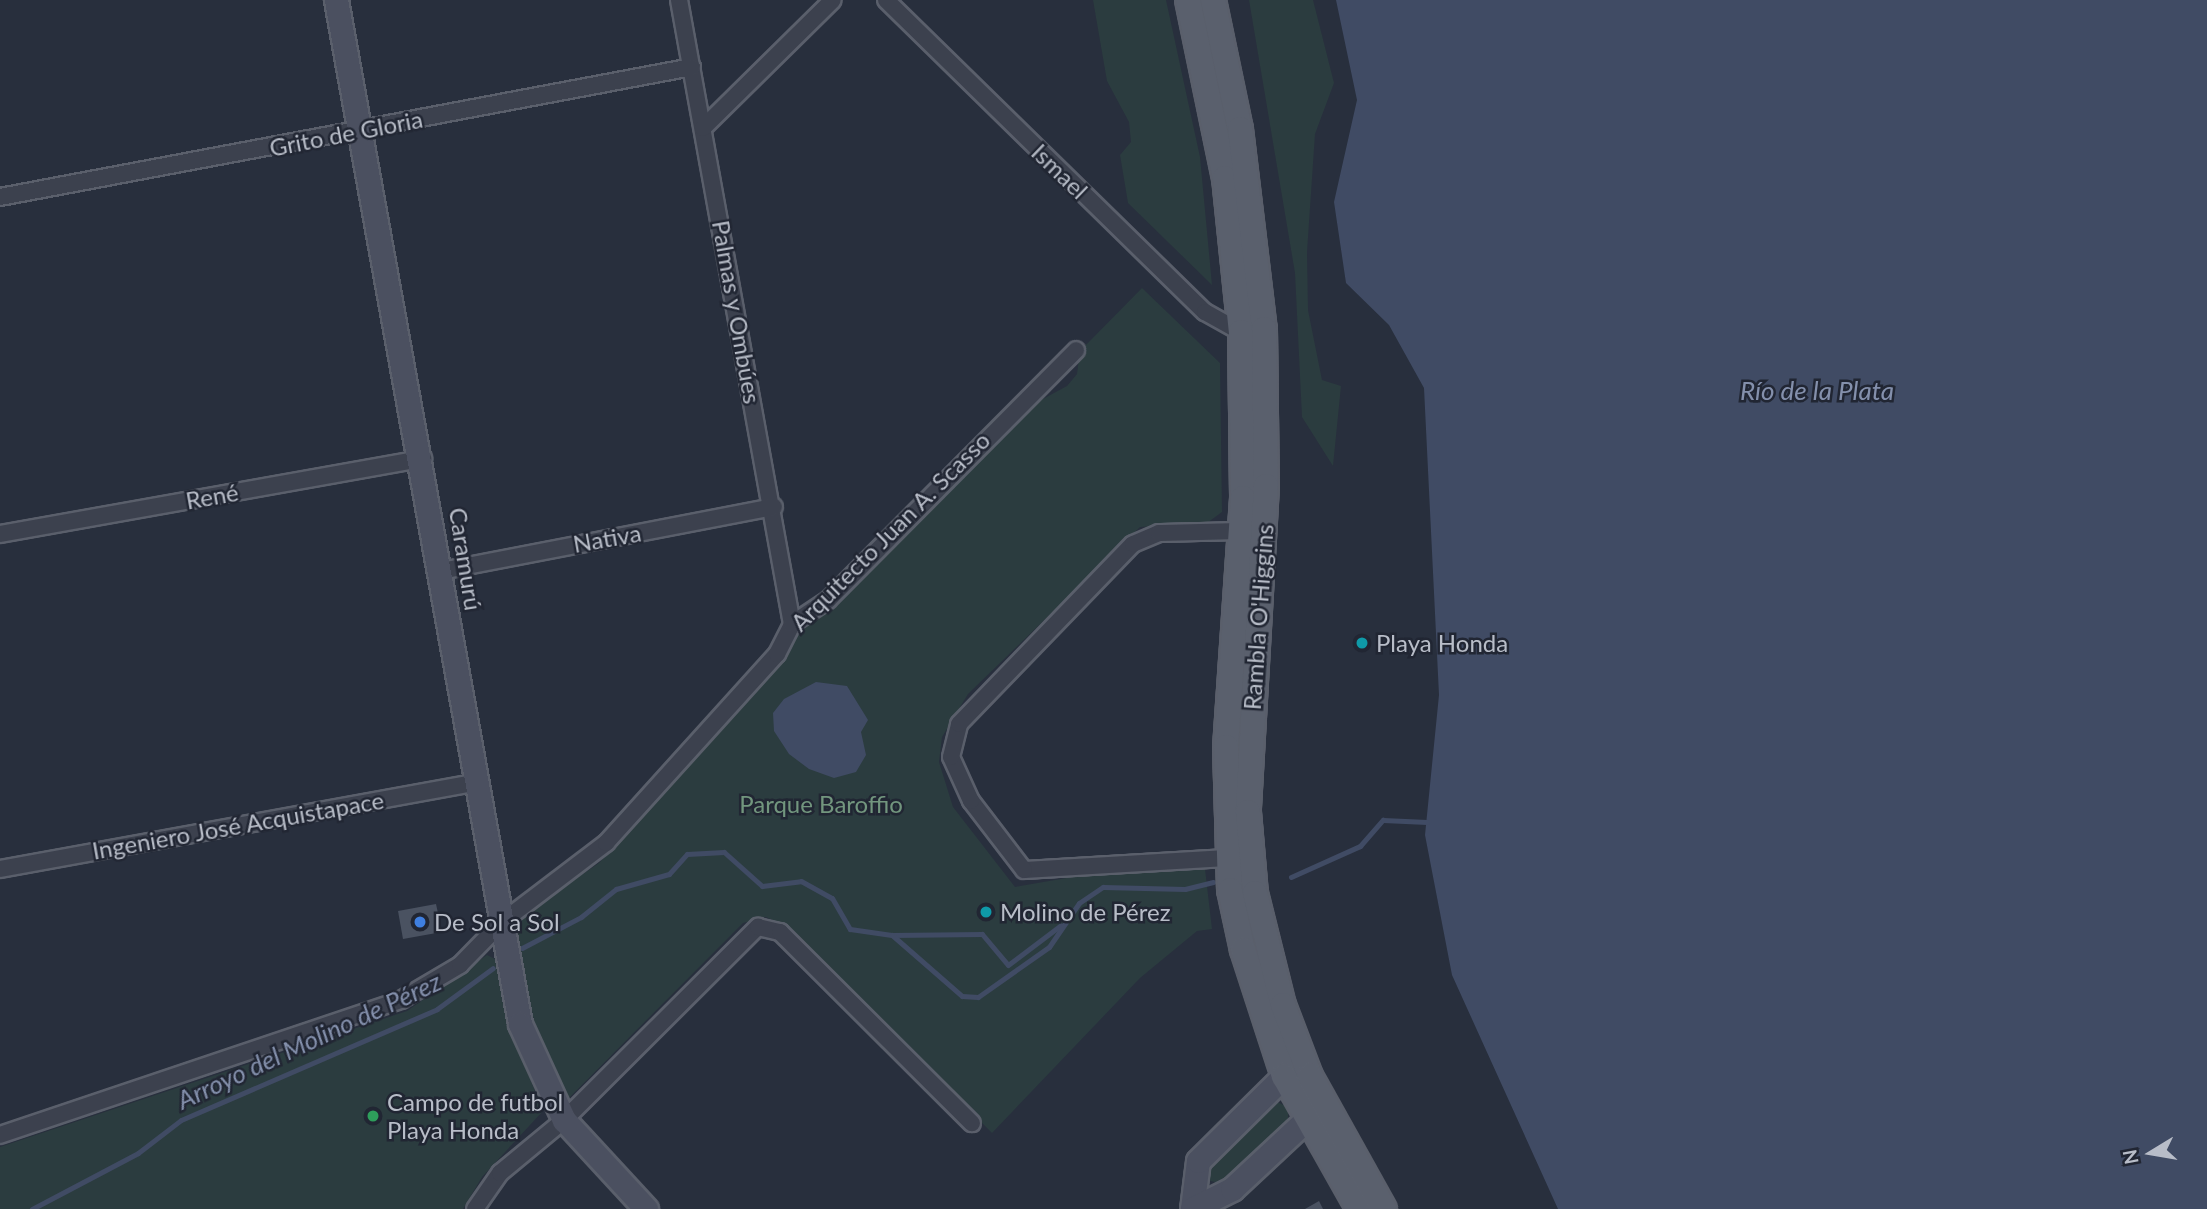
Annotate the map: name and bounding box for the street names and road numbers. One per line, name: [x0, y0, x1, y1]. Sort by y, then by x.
street label: Grito de Gloria: [267, 104, 425, 162]
street label: Ismael: [1026, 137, 1094, 205]
street label: Palmas y Ombúes: [707, 217, 767, 407]
street label: Arquitecto Juan A. Scasso: [784, 425, 996, 637]
street label: René: [183, 477, 241, 515]
street label: Caramurú: [444, 506, 488, 612]
street label: Nativa: [571, 518, 643, 558]
street label: Rambla O'Higgins: [1237, 523, 1279, 711]
street label: Ingeniero José Acquistapace: [89, 785, 387, 865]

